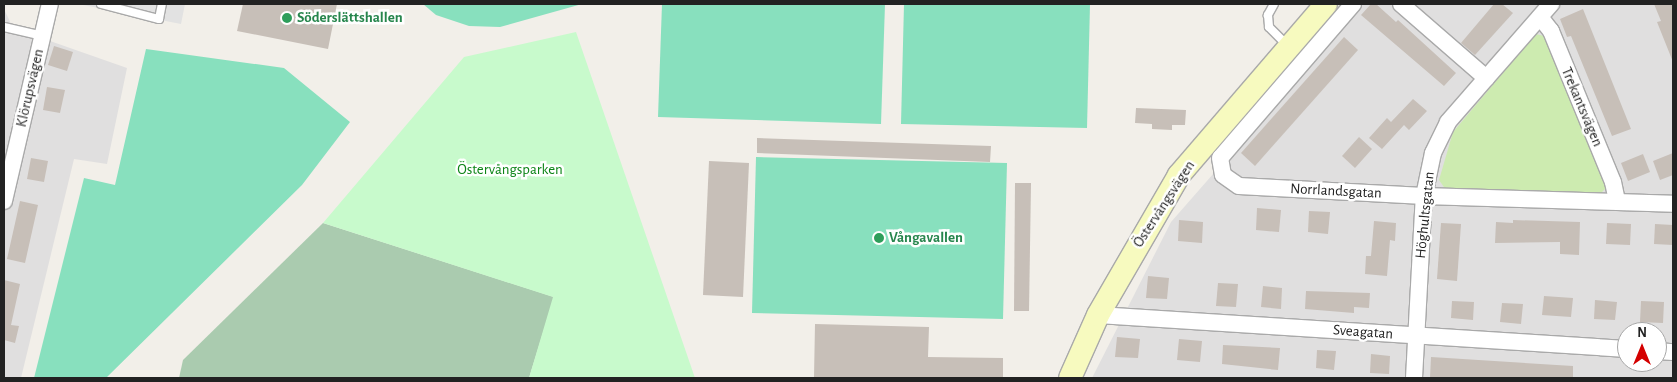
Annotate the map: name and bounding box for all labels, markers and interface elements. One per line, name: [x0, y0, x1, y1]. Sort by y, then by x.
place label: Söderslättshallen: [297, 9, 403, 27]
marker: Söderslättshallen: [281, 12, 293, 24]
street label: Klörupsvägen: [12, 47, 48, 129]
street label: Trekantsvägen: [1557, 65, 1607, 149]
street label: Östervångsvägen: [1129, 157, 1199, 251]
park label: Östervångsparken: [457, 161, 563, 179]
street label: Höghultsgatan: [1411, 171, 1439, 259]
street label: Norrlandsgatan: [1290, 180, 1382, 202]
place label: Vångavallen: [889, 229, 963, 247]
marker: Vångavallen: [873, 232, 885, 244]
street label: Sveagatan: [1332, 321, 1394, 343]
north arrow: [1617, 322, 1667, 372]
text: N: [1637, 326, 1647, 340]

